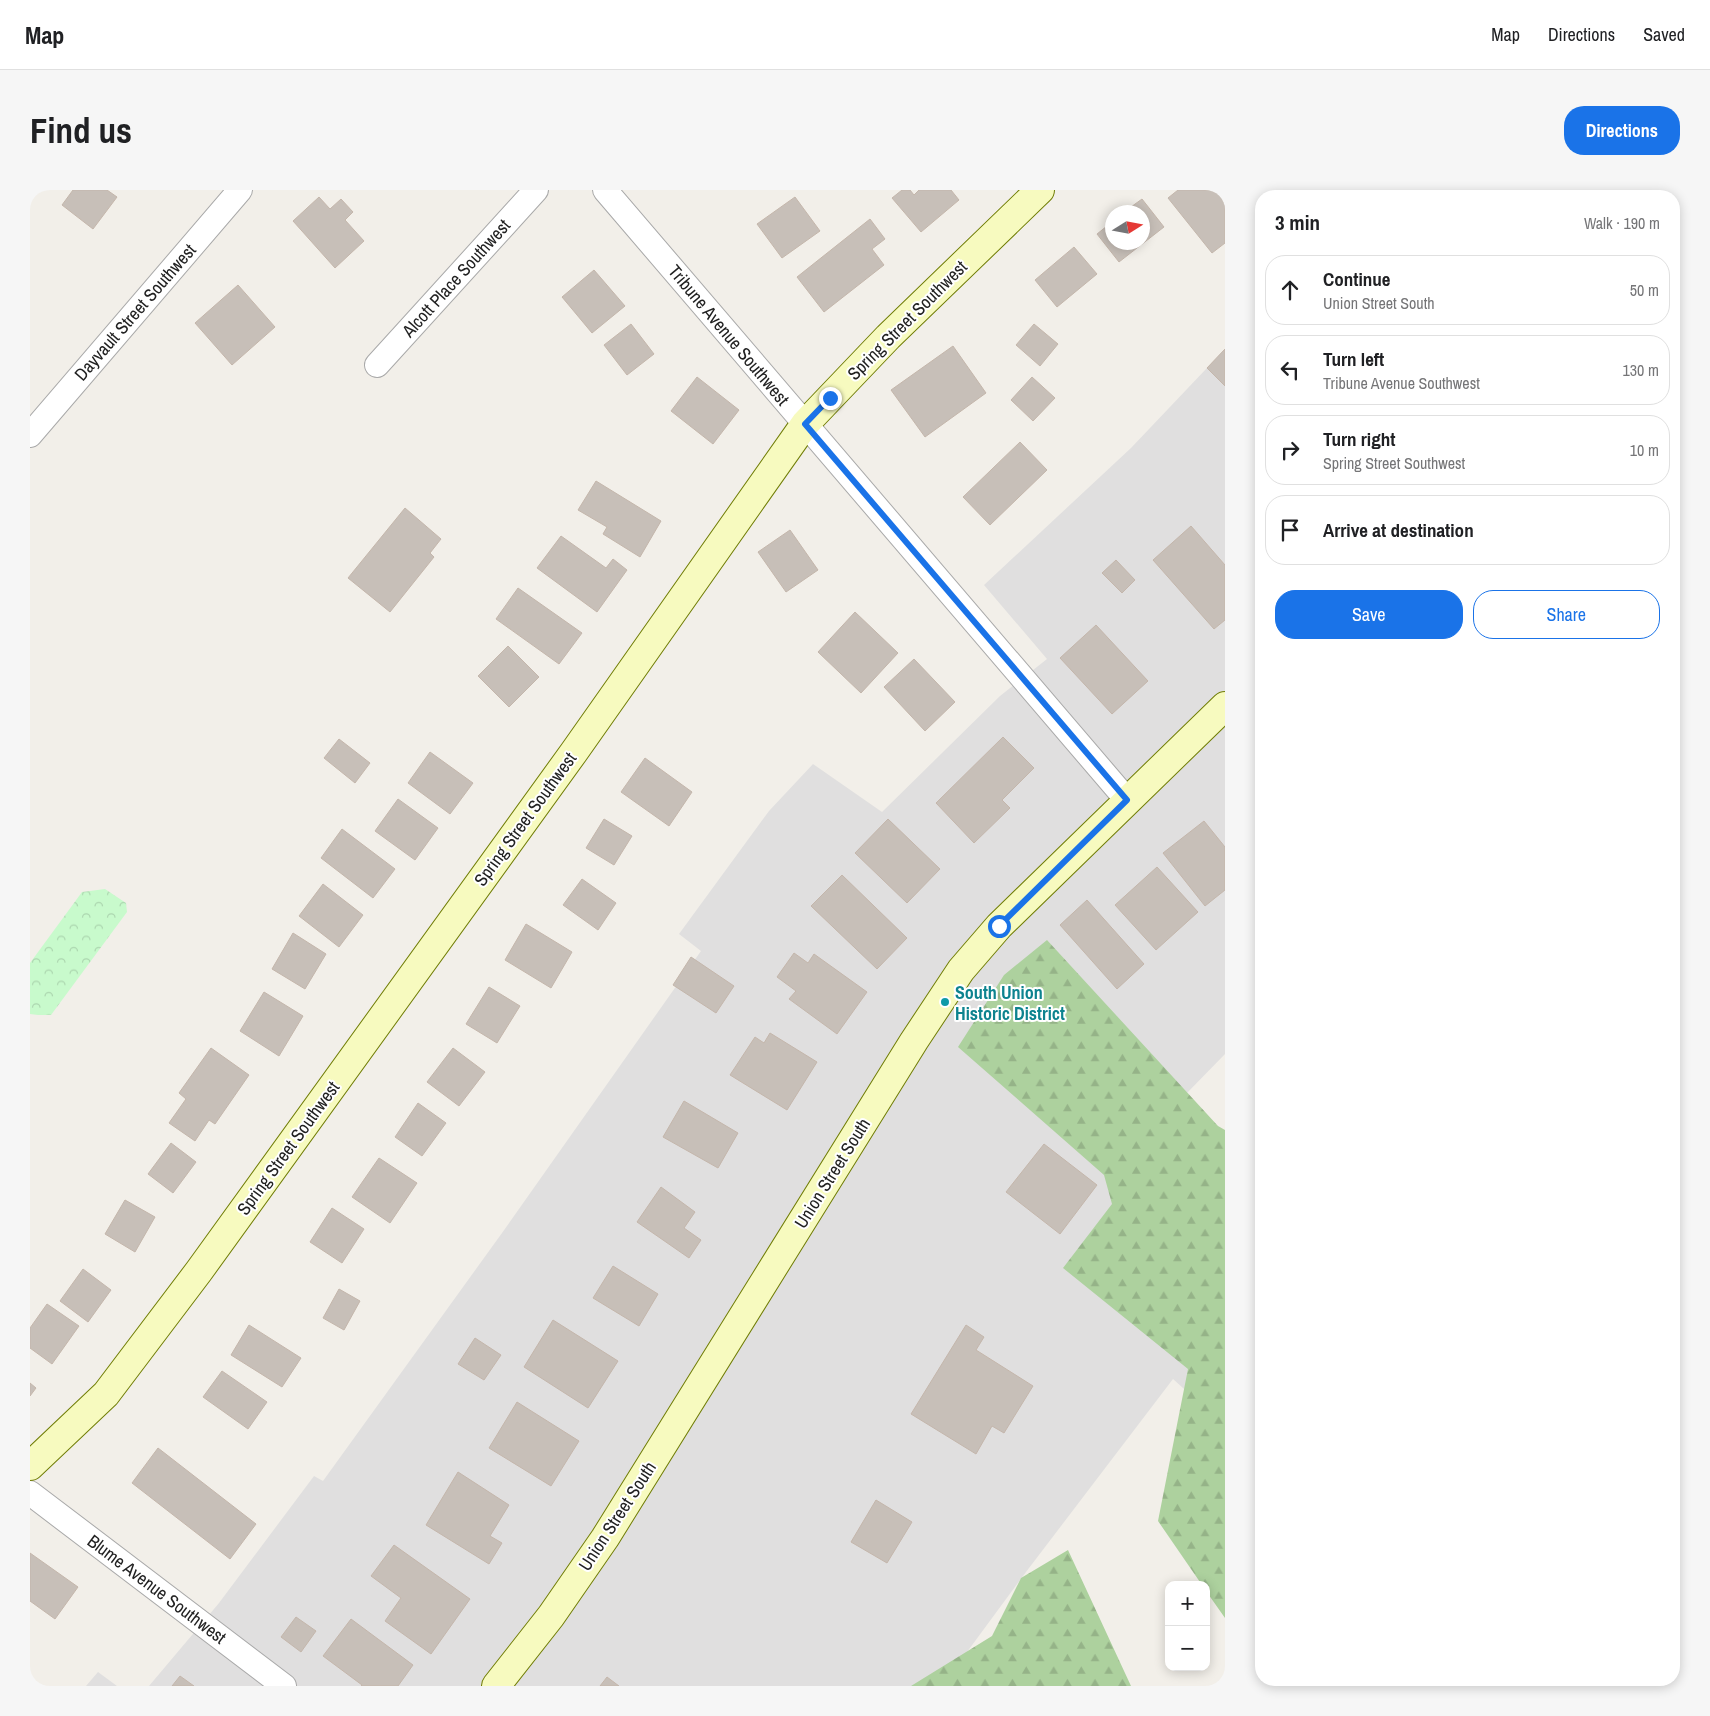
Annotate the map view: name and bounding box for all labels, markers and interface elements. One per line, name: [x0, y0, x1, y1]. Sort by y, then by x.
text: Map: [25, 19, 64, 51]
text: Map: [1491, 22, 1520, 47]
text: Directions: [1548, 22, 1615, 47]
text: Saved: [1643, 22, 1685, 47]
button: Directions: [1564, 106, 1680, 155]
text: Find us: [30, 107, 132, 154]
north arrow: [1105, 205, 1150, 250]
text: 3 min: [1275, 208, 1320, 237]
text: Walk · 190 m: [1584, 212, 1660, 234]
street label: Alcott Place Southwest: [396, 214, 516, 343]
street label: Dayvault Street Southwest: [69, 238, 201, 386]
street label: Spring Street Southwest: [842, 255, 972, 385]
street label: Tribune Avenue Southwest: [663, 259, 795, 411]
text: Continue: [1323, 266, 1391, 292]
icon: ahead: [1276, 276, 1304, 304]
text: 50 m: [1630, 279, 1659, 301]
text: Union Street South: [1323, 292, 1435, 314]
text: Turn left: [1323, 346, 1384, 372]
icon: left: [1276, 356, 1304, 384]
text: 130 m: [1623, 359, 1659, 381]
text: Tribune Avenue Southwest: [1323, 372, 1480, 394]
route end: [819, 387, 842, 410]
text: Turn right: [1323, 426, 1395, 452]
icon: right: [1276, 436, 1304, 464]
text: 10 m: [1630, 439, 1659, 461]
text: Spring Street Southwest: [1323, 452, 1465, 474]
icon: arrive: [1276, 516, 1304, 544]
text: Arrive at destination: [1323, 517, 1474, 543]
button: Save: [1275, 590, 1463, 639]
button: Share: [1473, 590, 1660, 639]
street label: Spring Street Southwest: [468, 747, 582, 891]
route start: [988, 915, 1011, 938]
place label: South Union Historic District: [955, 980, 1065, 1026]
marker: South Union Historic District: [939, 996, 951, 1008]
street label: Spring Street Southwest: [231, 1076, 345, 1220]
street label: Union Street South: [788, 1113, 876, 1233]
street label: Union Street South: [572, 1457, 662, 1575]
street label: Blume Avenue Southwest: [82, 1528, 232, 1650]
map controls: [1165, 1581, 1210, 1671]
button: +: [1165, 1581, 1210, 1626]
button: −: [1165, 1626, 1210, 1671]

